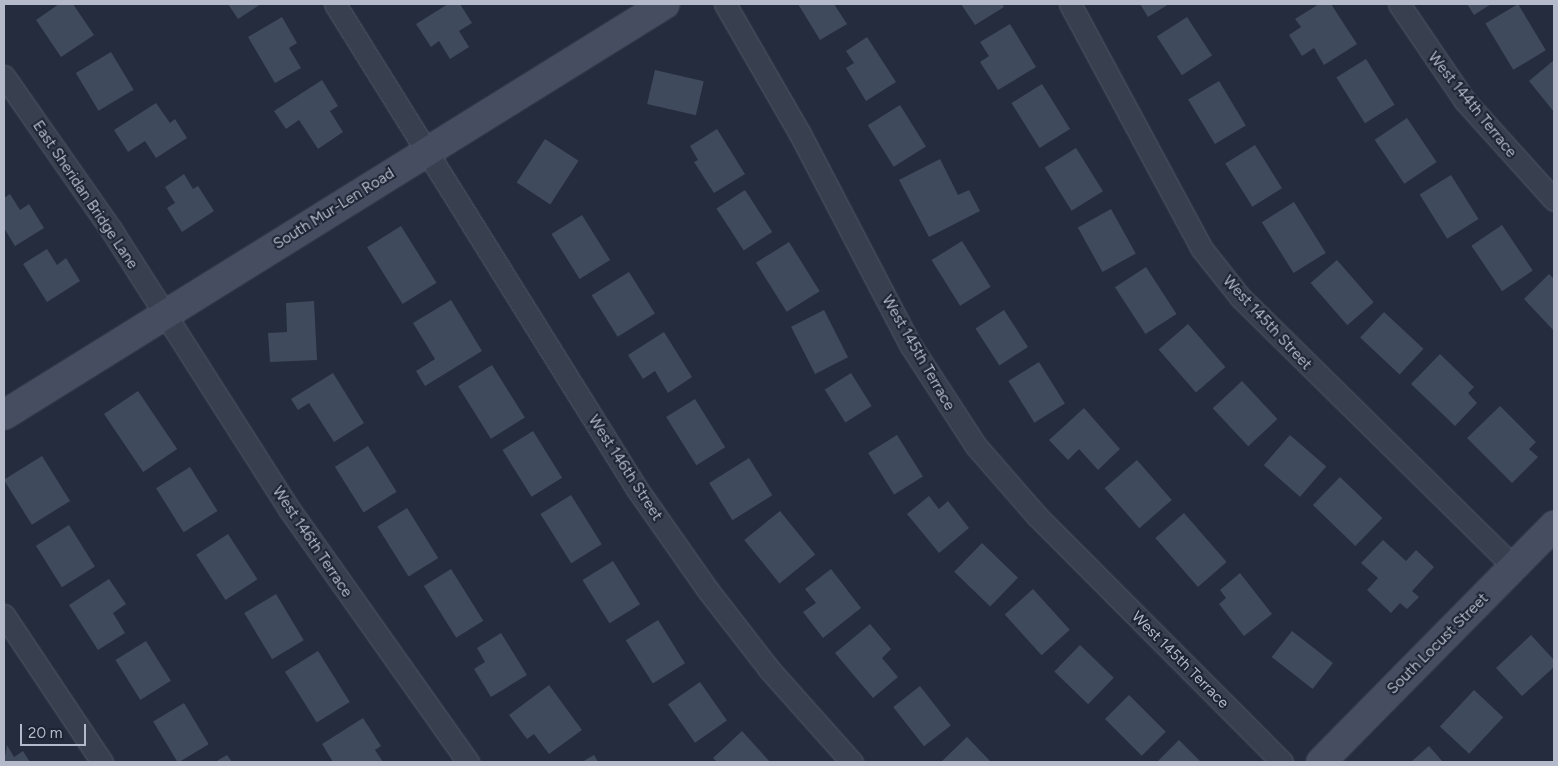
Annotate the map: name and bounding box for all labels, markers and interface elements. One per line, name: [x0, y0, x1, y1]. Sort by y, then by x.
street label: West 144th Terrace: [1424, 49, 1520, 161]
street label: East Sheridan Bridge Lane: [29, 117, 141, 273]
street label: South Mur-Len Road: [270, 165, 398, 253]
street label: West 145th Street: [1219, 272, 1315, 374]
street label: West 145th Terrace: [878, 292, 958, 414]
street label: West 146th Street: [584, 412, 666, 524]
street label: West 146th Terrace: [268, 483, 356, 601]
street label: South Locust Street: [1384, 590, 1492, 698]
street label: West 145th Terrace: [1128, 608, 1232, 712]
scale bar: [22, 714, 89, 746]
text: 20 m: [28, 724, 62, 742]

